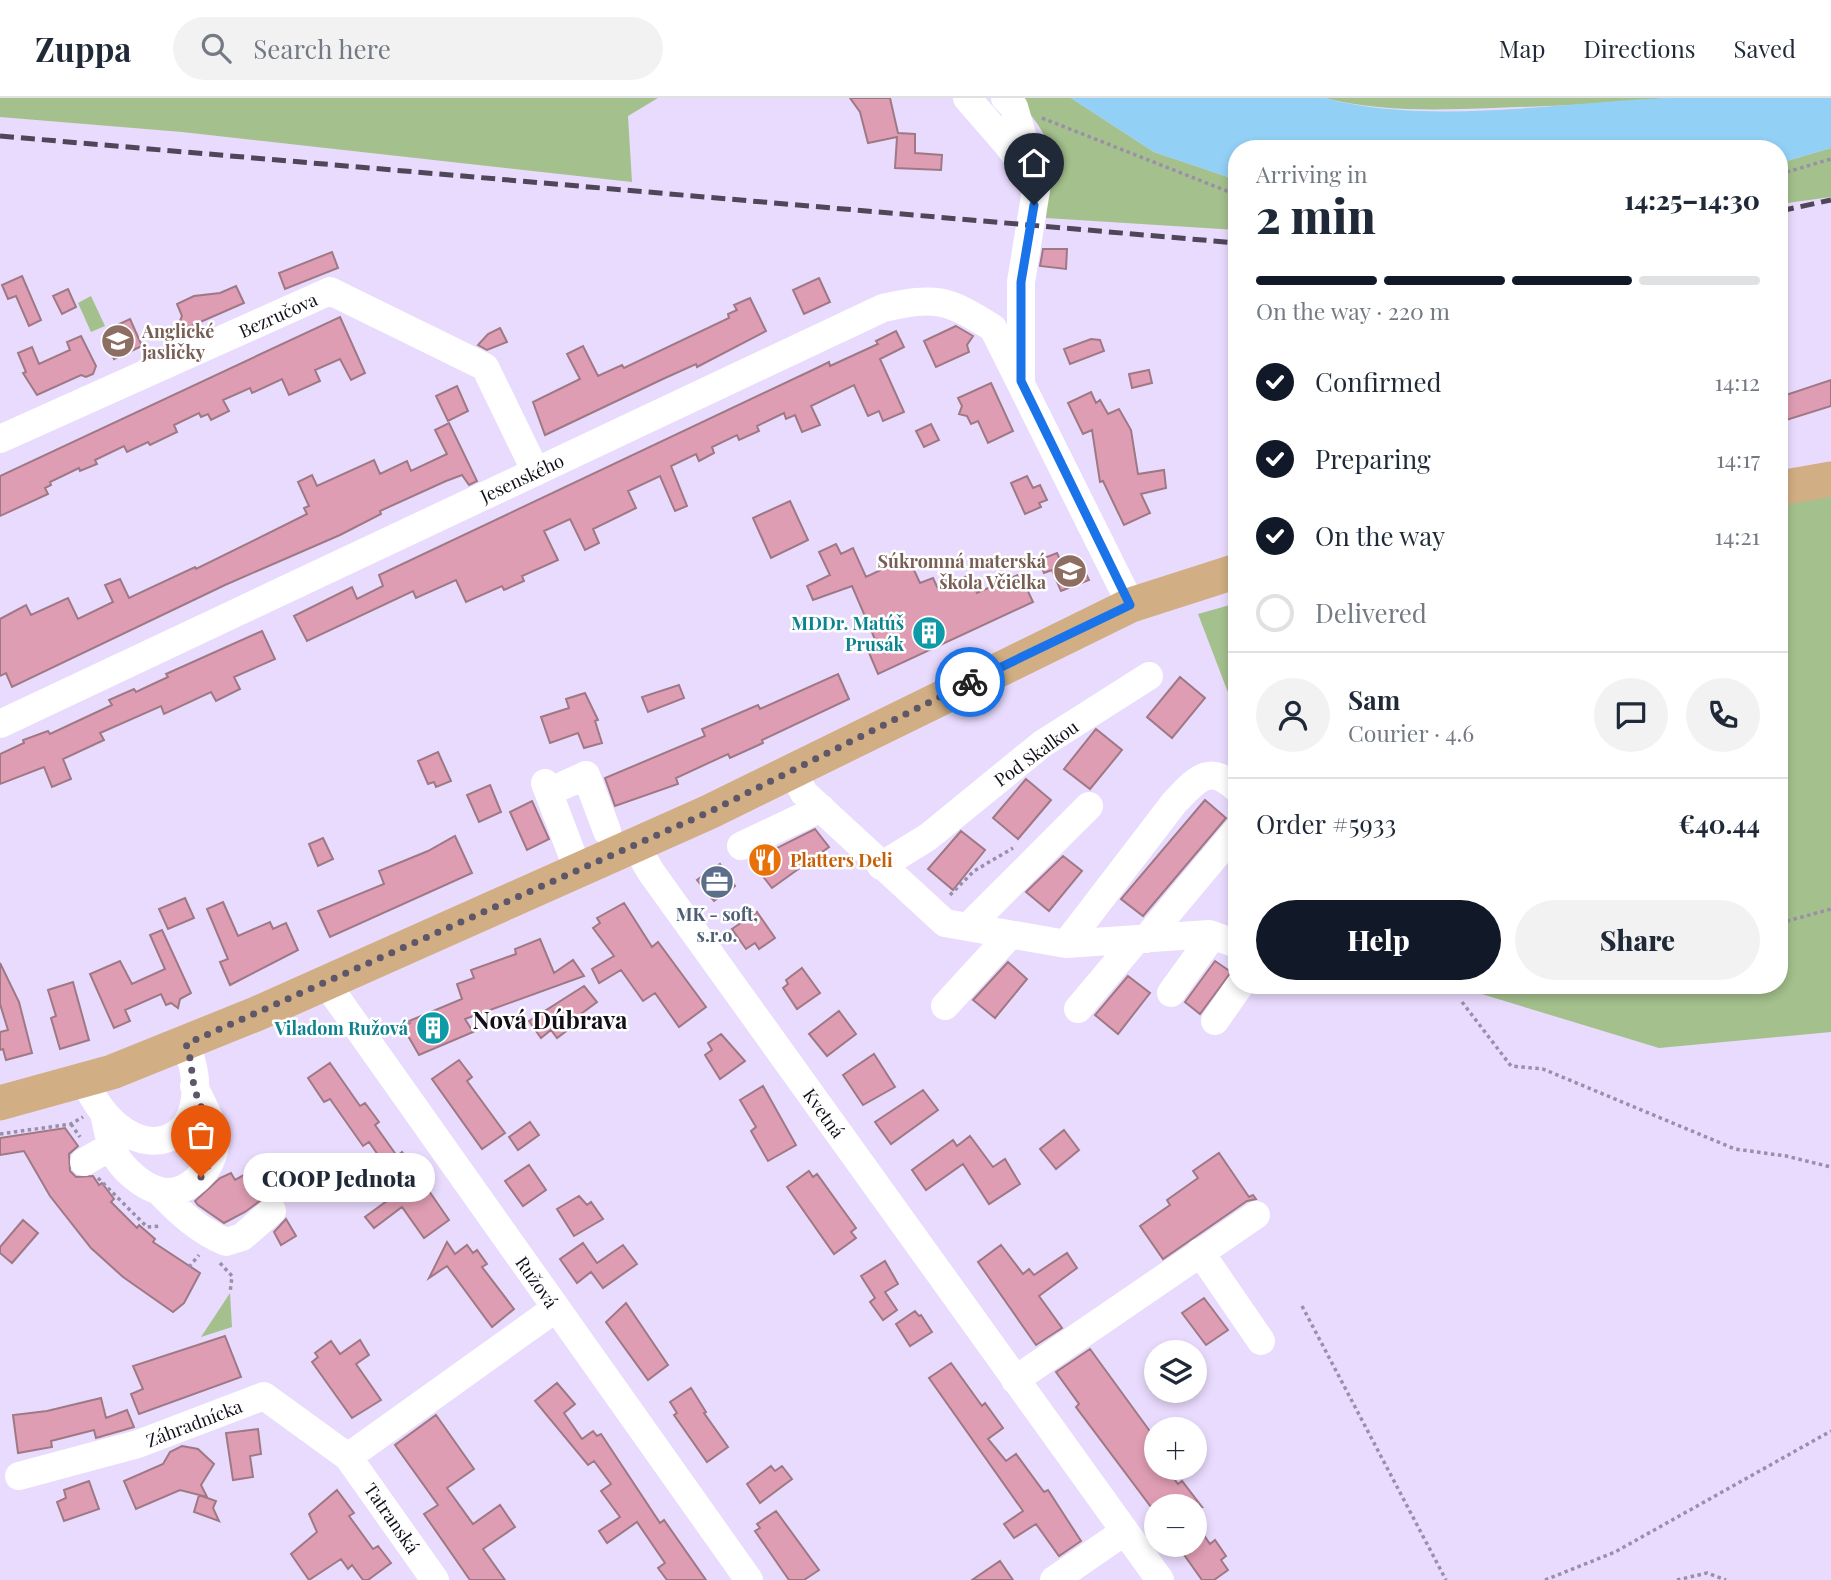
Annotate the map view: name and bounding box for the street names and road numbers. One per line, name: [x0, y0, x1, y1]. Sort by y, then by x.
street label: Bezručova: [235, 287, 321, 343]
street label: Jesenského: [475, 448, 568, 508]
street label: Pod Skalkou: [989, 714, 1083, 792]
street label: Kvetná: [798, 1083, 850, 1143]
street label: Ružová: [511, 1251, 564, 1313]
street label: Záhradnícka: [142, 1394, 246, 1452]
street label: Tatranská: [359, 1478, 425, 1558]

